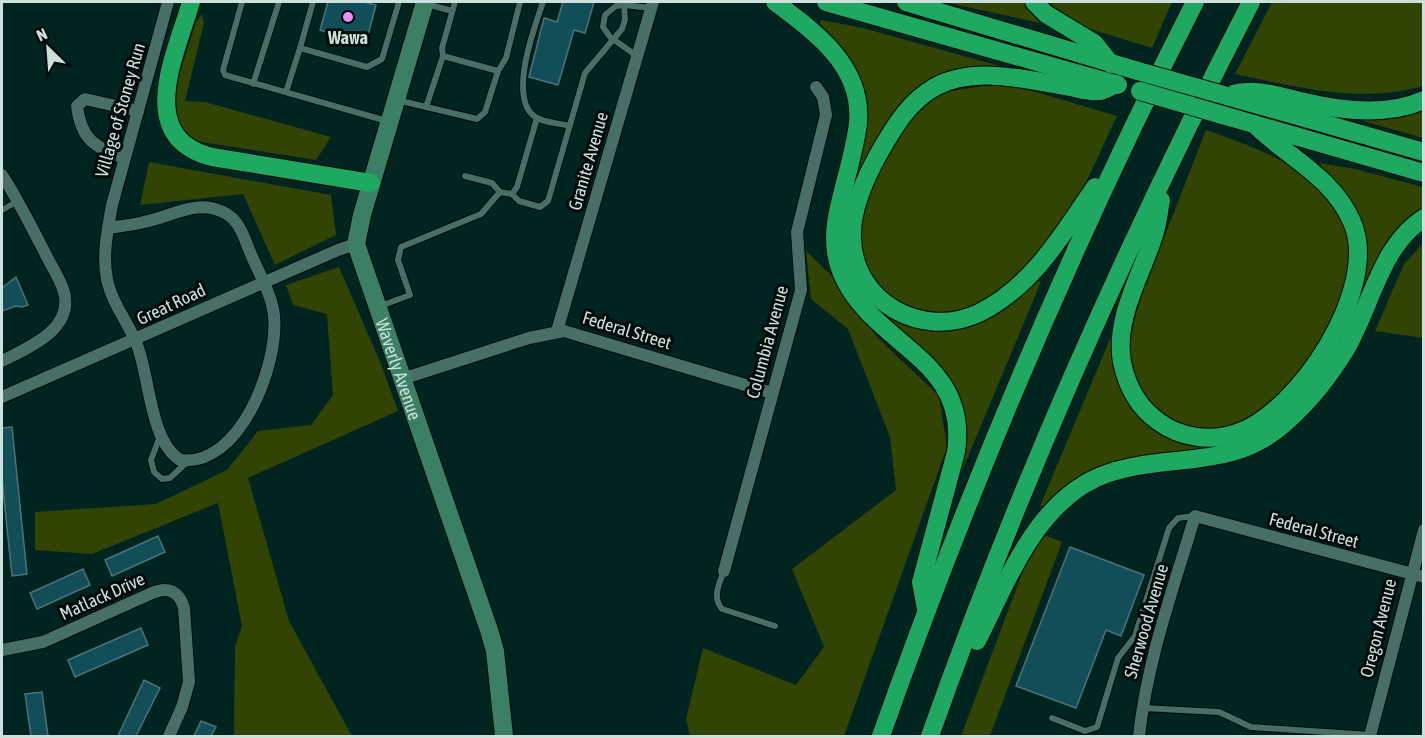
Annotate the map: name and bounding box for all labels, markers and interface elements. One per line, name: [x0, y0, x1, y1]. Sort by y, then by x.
marker: Wawa: [341, 10, 355, 24]
north arrow: [18, 18, 78, 78]
text: N: [34, 24, 50, 45]
place label: Wawa: [327, 27, 368, 48]
street label: Village of Stoney Run: [91, 40, 149, 180]
street label: Granite Avenue: [564, 109, 612, 213]
street label: Great Road: [133, 279, 209, 329]
street label: Columbia Avenue: [742, 283, 792, 401]
street label: Federal Street: [580, 307, 674, 353]
street label: Waverly Avenue: [372, 316, 426, 423]
street label: Federal Street: [1267, 508, 1361, 552]
street label: Sherwood Avenue: [1120, 561, 1172, 681]
street label: Matlack Drive: [56, 568, 148, 624]
street label: Oregon Avenue: [1356, 577, 1400, 679]

